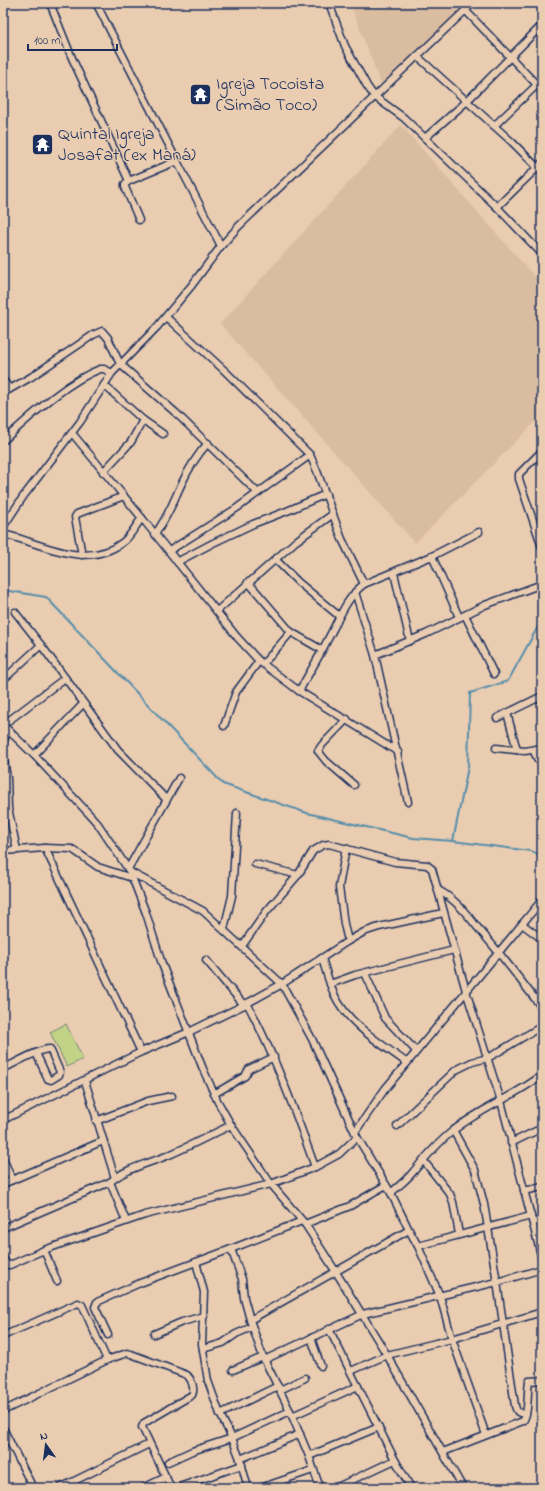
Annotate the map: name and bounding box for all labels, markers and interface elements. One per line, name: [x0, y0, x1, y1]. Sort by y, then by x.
scale bar: [28, 26, 117, 52]
text: 100 m: [34, 32, 61, 50]
place label: Igreja Tocoista (Simão Toco): [216, 72, 324, 119]
temple icon: Igreja Tocoista (Simão Toco): [187, 82, 213, 108]
place label: Quintal Igreja Josafat (ex Maná): [58, 122, 196, 169]
temple icon: Quintal Igreja Josafat (ex Maná): [29, 132, 55, 158]
north arrow: [26, 1425, 66, 1465]
text: N: [38, 1428, 49, 1445]

